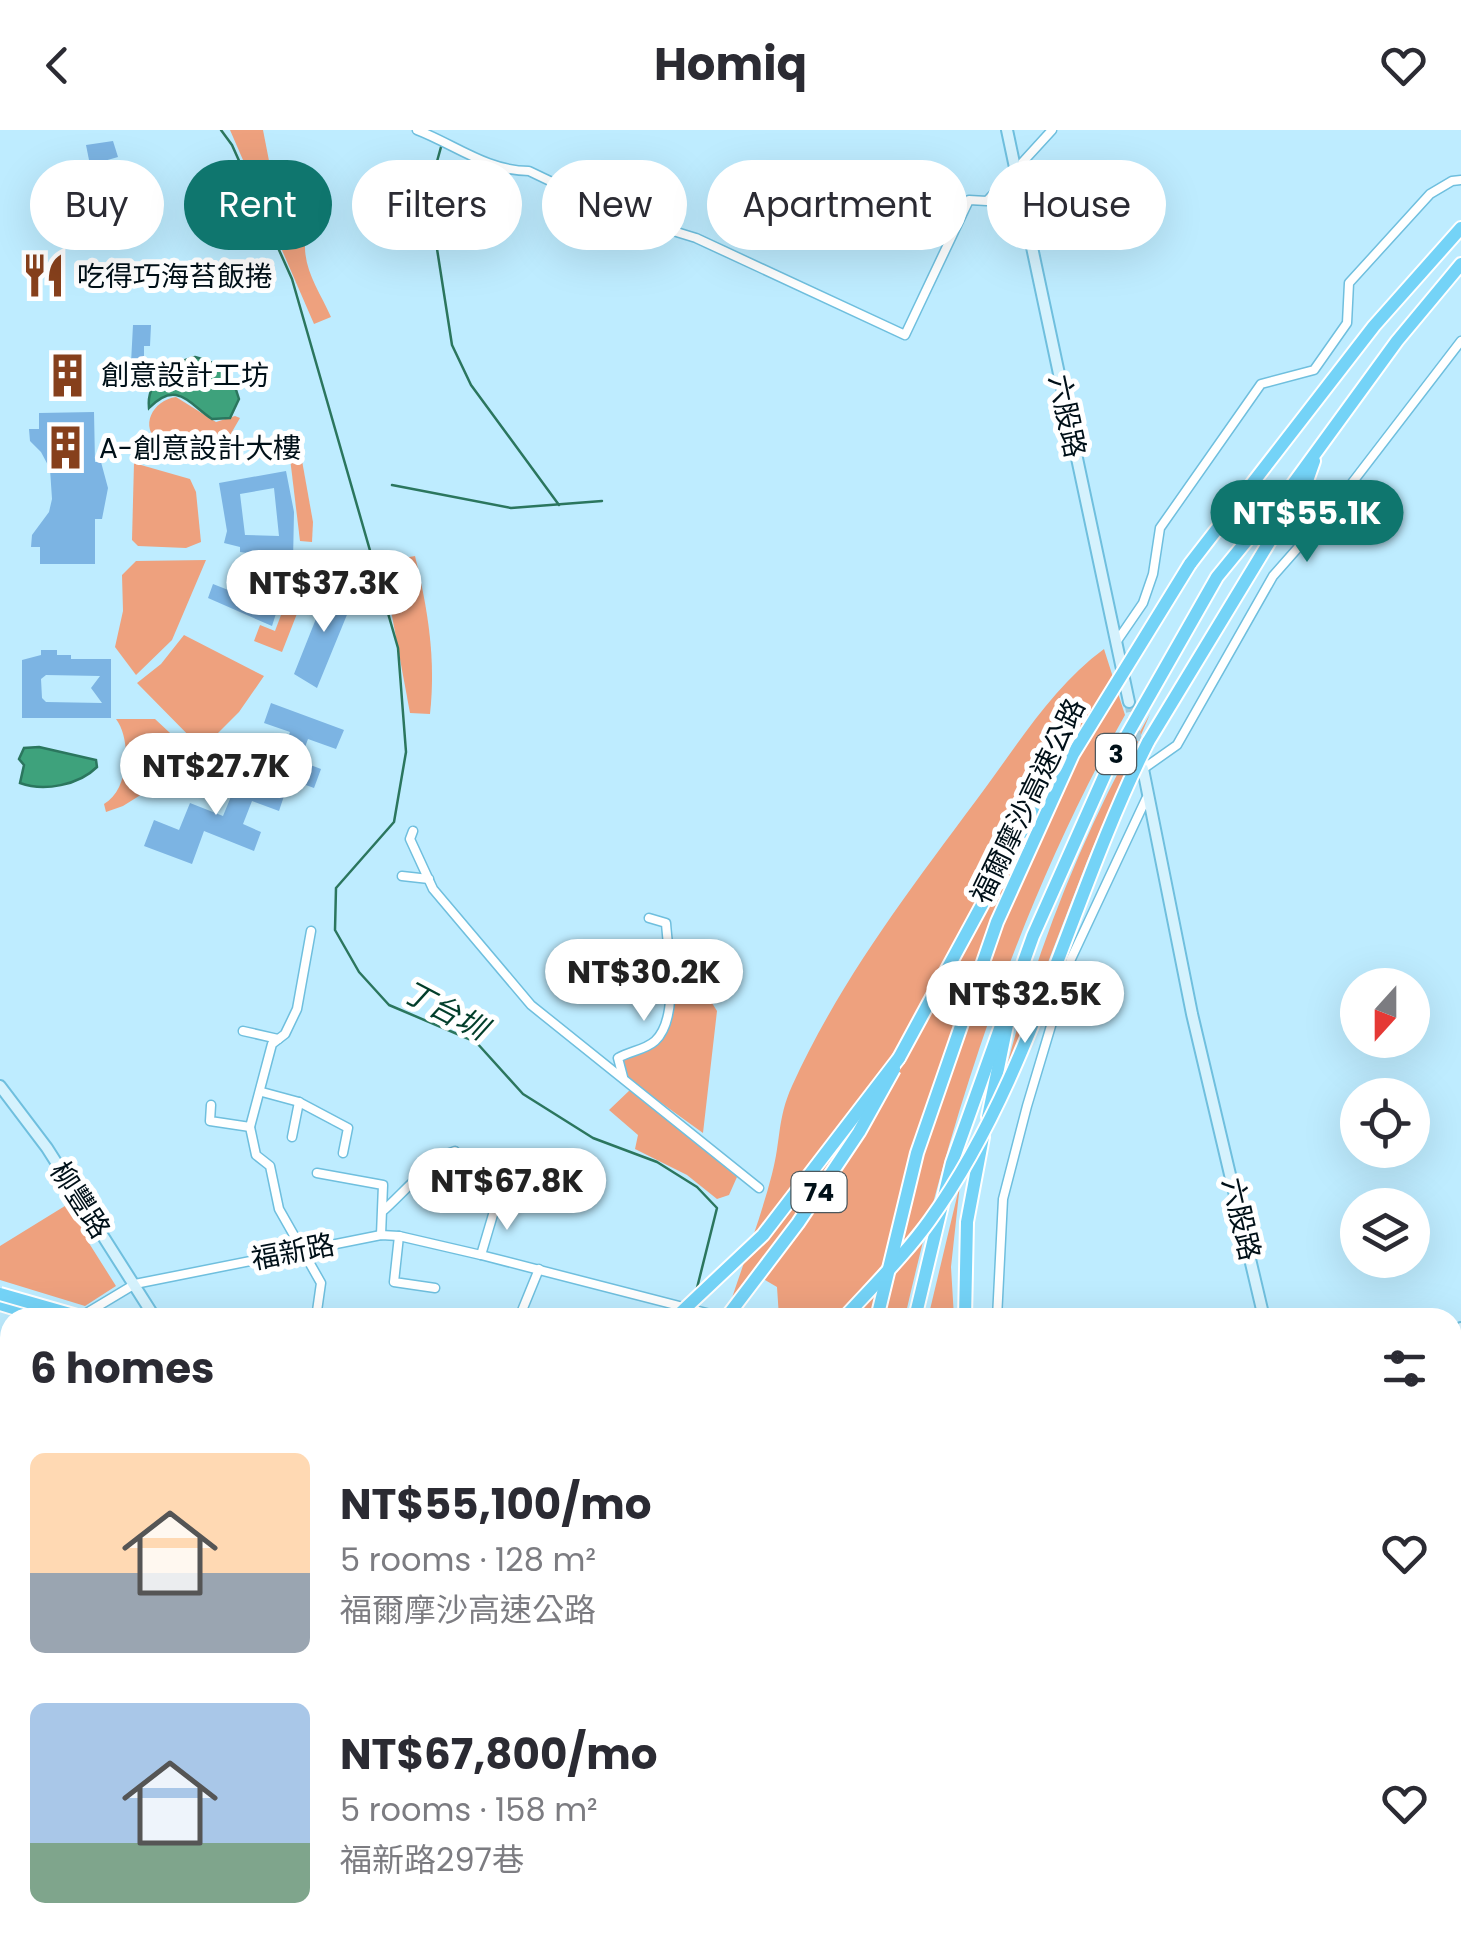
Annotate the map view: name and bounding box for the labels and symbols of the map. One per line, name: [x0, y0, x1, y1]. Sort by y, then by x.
restaurant icon: 吃得巧海苔飯捲: [20, 252, 68, 300]
place label: 吃得巧海苔飯捲: [77, 257, 273, 296]
building icon: 創意設計工坊: [44, 351, 92, 399]
place label: 創意設計工坊: [101, 356, 269, 395]
street label: 六股路: [1039, 371, 1095, 461]
building icon: A-創意設計大樓: [42, 424, 90, 472]
place label: A-創意設計大樓: [99, 429, 301, 468]
pin: NT$55.1K: [1204, 480, 1410, 565]
pin: NT$37.3K: [221, 550, 427, 635]
street label: 福爾摩沙高速公路: [961, 692, 1095, 910]
pin: NT$27.7K: [113, 733, 319, 818]
road number: 3: [1096, 734, 1136, 774]
pin: NT$30.2K: [541, 939, 747, 1024]
pin: NT$32.5K: [922, 961, 1128, 1046]
north arrow: [1340, 968, 1430, 1058]
water label: 丁台圳: [395, 970, 498, 1052]
pin: NT$67.8K: [404, 1148, 610, 1233]
street label: 柳豐路: [41, 1154, 119, 1246]
road number: 74: [792, 1172, 846, 1212]
street label: 六股路: [1213, 1174, 1269, 1264]
street label: 福新路: [248, 1225, 338, 1279]

